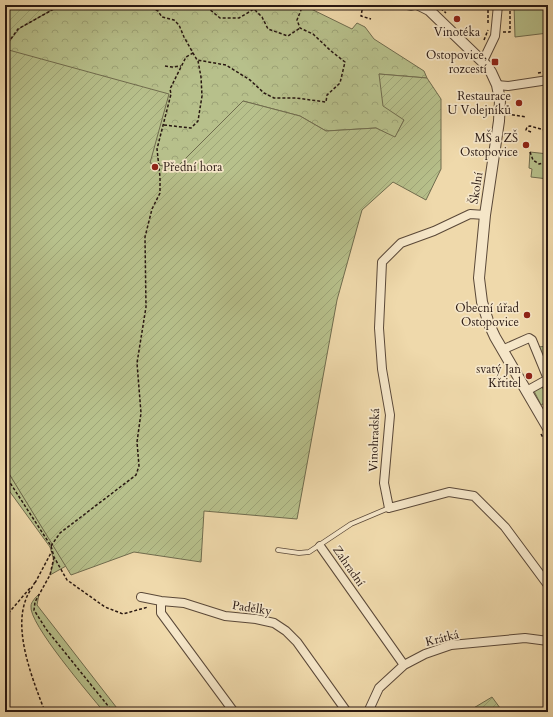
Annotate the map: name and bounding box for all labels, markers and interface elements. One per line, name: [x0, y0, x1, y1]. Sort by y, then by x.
marker: Vinotéka: [452, 14, 462, 24]
place label: Vinotéka: [434, 24, 481, 40]
place label: Ostopovice, rozcestí: [426, 47, 488, 77]
marker: Ostopovice, rozcestí: [490, 57, 500, 67]
place label: Restaurace U Volejníků: [448, 88, 511, 118]
marker: Restaurace U Volejníků: [514, 98, 524, 108]
place label: MŠ a ZŠ Ostopovice: [460, 129, 518, 160]
marker: MŠ a ZŠ Ostopovice: [521, 140, 531, 150]
place label: Přední hora: [163, 159, 223, 175]
marker: Přední hora: [150, 162, 160, 172]
street label: Školní: [465, 170, 487, 205]
place label: Obecní úřad Ostopovice: [455, 300, 520, 330]
marker: Obecní úřad Ostopovice: [522, 310, 532, 320]
place label: svatý Jan Křtitel: [476, 361, 521, 391]
marker: svatý Jan Křtitel: [524, 371, 534, 381]
street label: Vinohradská: [365, 407, 383, 472]
street label: Zahradní: [329, 542, 369, 590]
street label: Padělky: [231, 597, 274, 619]
street label: Krátká: [424, 626, 461, 650]

